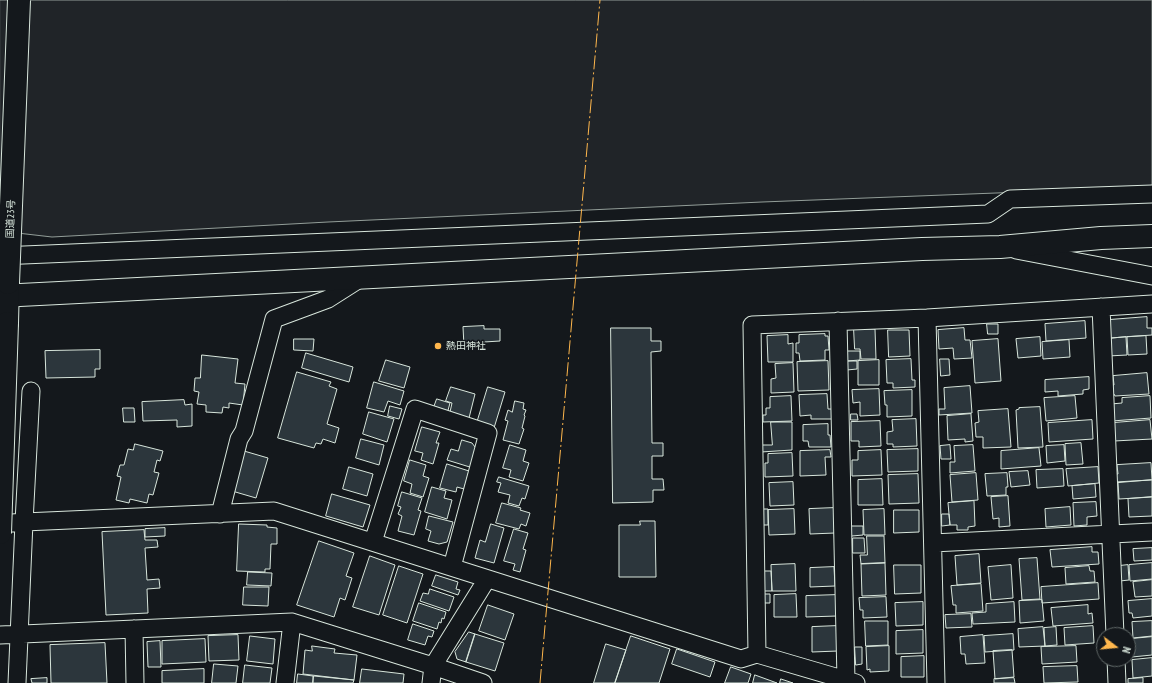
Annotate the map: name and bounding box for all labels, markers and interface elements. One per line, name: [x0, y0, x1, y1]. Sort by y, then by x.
street label: 国道23号: [4, 199, 18, 239]
place label: 熱田神社: [446, 340, 486, 352]
marker: 熱田神社: [433, 341, 443, 351]
north arrow: [1096, 627, 1136, 667]
text: N: [1119, 645, 1134, 655]

